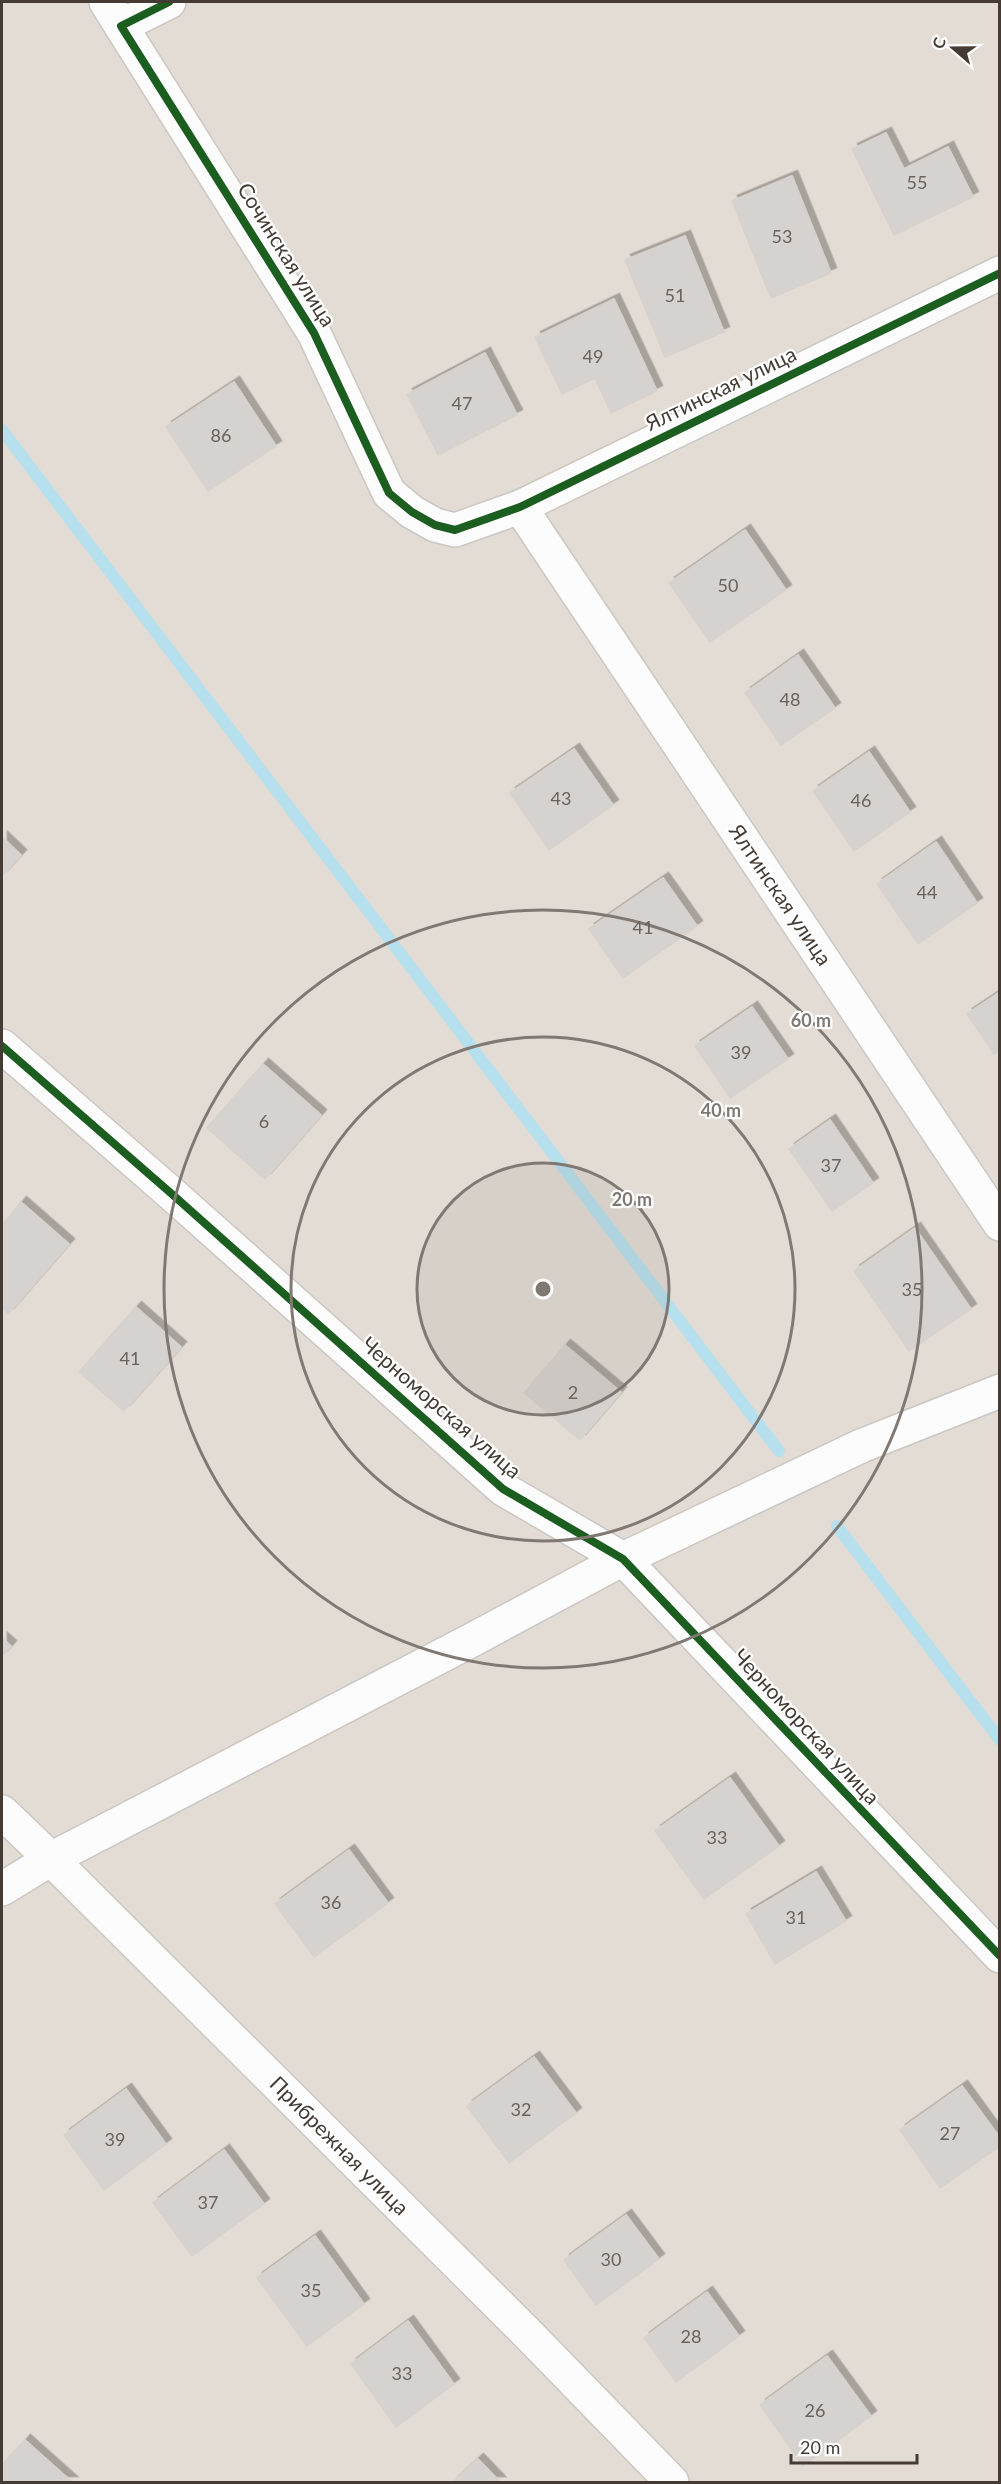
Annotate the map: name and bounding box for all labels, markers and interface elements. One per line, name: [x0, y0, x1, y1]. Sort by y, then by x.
north arrow: [923, 18, 983, 78]
text: С: [928, 34, 949, 51]
house number: 55: [907, 171, 927, 193]
street label: Сочинская улица: [233, 178, 342, 331]
house number: 53: [772, 225, 792, 247]
house number: 51: [665, 284, 685, 306]
street label: Ялтинская улица: [640, 340, 800, 435]
house number: 49: [583, 345, 603, 367]
house number: 47: [452, 392, 472, 414]
house number: 86: [211, 424, 231, 446]
house number: 50: [718, 574, 738, 596]
house number: 48: [780, 688, 800, 710]
house number: 43: [551, 787, 571, 809]
house number: 46: [851, 789, 871, 811]
street label: Ялтинская улица: [724, 818, 838, 970]
house number: 44: [917, 881, 937, 903]
house number: 41: [633, 916, 653, 938]
text: 60 m: [791, 1009, 831, 1031]
house number: 39: [731, 1041, 751, 1063]
text: 40 m: [701, 1099, 741, 1121]
house number: 6: [259, 1110, 269, 1132]
house number: 37: [821, 1154, 841, 1176]
text: 20 m: [612, 1188, 652, 1210]
house number: 35: [902, 1278, 922, 1300]
centre of rings: [533, 1279, 553, 1299]
street label: Черноморская улица: [357, 1331, 527, 1483]
house number: 41: [120, 1347, 140, 1369]
house number: 2: [568, 1381, 578, 1403]
street label: Черноморская улица: [729, 1643, 885, 1809]
house number: 33: [707, 1826, 727, 1848]
house number: 36: [321, 1891, 341, 1913]
house number: 31: [786, 1906, 806, 1928]
street label: Прибрежная улица: [265, 2070, 415, 2220]
house number: 32: [511, 2098, 531, 2120]
house number: 27: [940, 2122, 960, 2144]
house number: 39: [105, 2128, 125, 2150]
house number: 37: [198, 2191, 218, 2213]
house number: 30: [601, 2248, 621, 2270]
house number: 35: [301, 2279, 321, 2301]
house number: 28: [681, 2325, 701, 2347]
house number: 33: [392, 2362, 412, 2384]
house number: 26: [805, 2399, 825, 2421]
scale bar: [791, 2427, 917, 2465]
text: 20 m: [800, 2436, 840, 2458]

